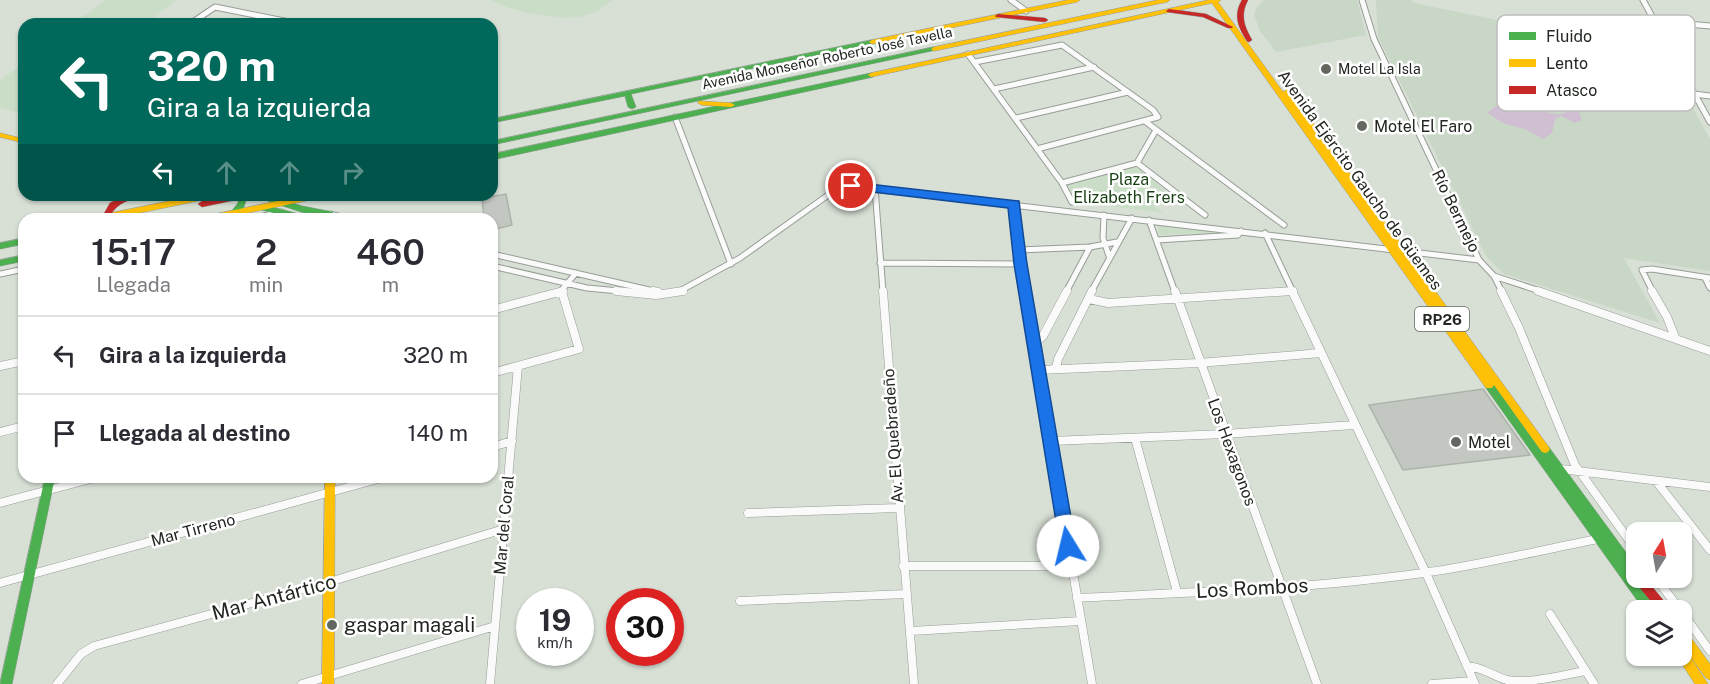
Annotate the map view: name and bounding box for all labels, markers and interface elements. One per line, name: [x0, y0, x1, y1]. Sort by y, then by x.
legend: [1497, 15, 1695, 111]
street label: Avenida Monseñor Roberto José Tavella: [700, 24, 954, 92]
text: Fluido: [1546, 27, 1592, 46]
text: 320 m: [147, 41, 276, 90]
icon: left: [48, 42, 126, 120]
text: Lento: [1546, 54, 1588, 73]
place label: Motel La Isla: [1338, 61, 1421, 77]
marker: Motel La Isla: [1319, 62, 1333, 76]
street label: Avenida Ejército Gaucho de Güemes: [1274, 66, 1446, 294]
text: Atasco: [1546, 81, 1597, 100]
text: Gira a la izquierda: [147, 91, 371, 123]
place label: Motel El Faro: [1374, 117, 1472, 136]
marker: Motel El Faro: [1355, 119, 1369, 133]
icon: left: [147, 156, 180, 189]
icon: ahead: [210, 156, 243, 189]
icon: ahead: [273, 156, 306, 189]
icon: right: [336, 156, 369, 189]
pin: [825, 160, 876, 211]
street label: Río Bermejo: [1428, 167, 1484, 255]
icon: arrive: [834, 169, 867, 202]
park label: Plaza Elizabeth Frers: [1073, 170, 1185, 207]
text: 15:17: [91, 231, 176, 273]
text: 2: [255, 231, 277, 273]
text: 460: [356, 231, 425, 273]
text: Llegada: [96, 273, 171, 297]
text: min: [249, 273, 283, 297]
text: m: [382, 273, 399, 297]
road number: RP26: [1415, 307, 1469, 331]
icon: left: [48, 339, 81, 372]
text: Gira a la izquierda: [99, 342, 286, 368]
text: 320 m: [403, 342, 468, 368]
street label: Av. El Quebradeño: [879, 368, 907, 504]
street label: Los Hexagonos: [1204, 396, 1260, 508]
icon: arrive: [48, 417, 81, 450]
text: Llegada al destino: [99, 420, 290, 446]
text: 140 m: [407, 420, 468, 446]
place label: Motel: [1468, 433, 1511, 452]
marker: Motel: [1449, 435, 1463, 449]
street label: Mar del Coral: [490, 474, 518, 576]
street label: Mar Tirreno: [149, 510, 237, 550]
position arrow: [1036, 514, 1100, 578]
north arrow: [1626, 522, 1692, 588]
map controls: [1626, 522, 1692, 666]
street label: Mar Antártico: [209, 569, 339, 625]
street label: Los Rombos: [1195, 573, 1309, 603]
speed limit sign: 30: [606, 588, 684, 666]
button: layers: [1626, 600, 1692, 666]
text: 19: [539, 602, 571, 638]
place label: gaspar magali: [344, 613, 475, 637]
marker: gaspar magali: [325, 618, 339, 632]
text: km/h: [537, 634, 573, 651]

